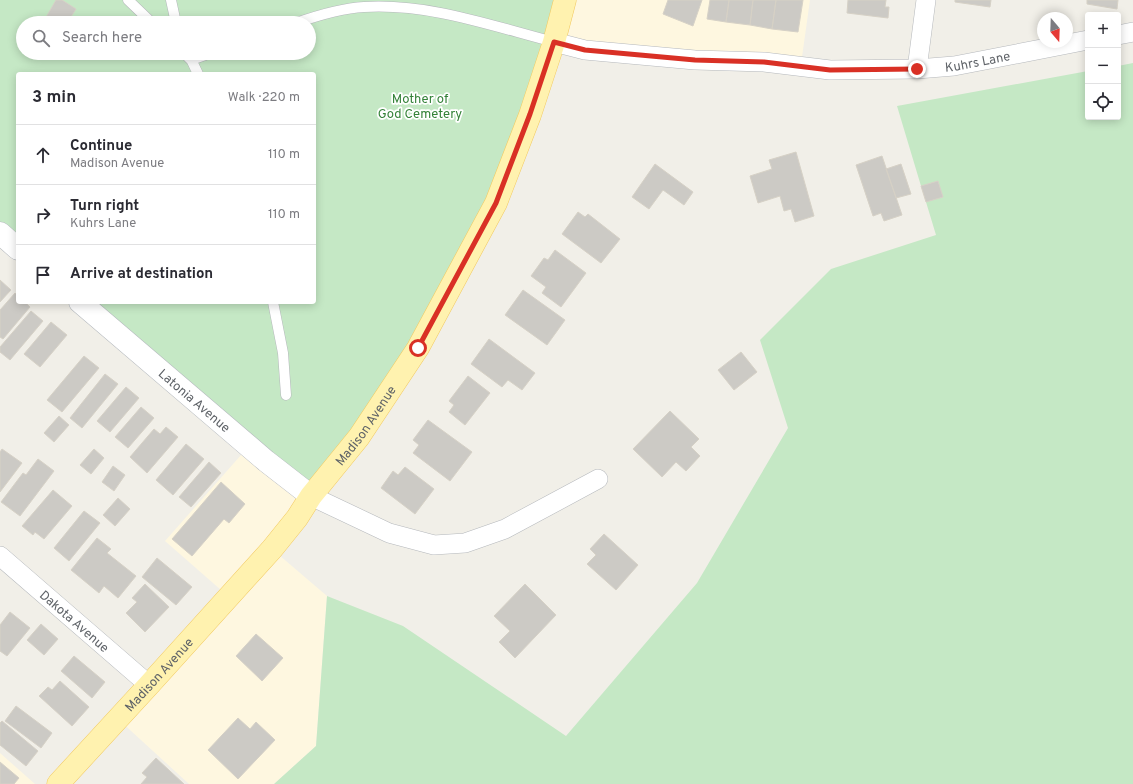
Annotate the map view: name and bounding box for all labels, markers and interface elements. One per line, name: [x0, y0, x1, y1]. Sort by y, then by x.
north arrow: [1037, 12, 1073, 48]
map controls: [1085, 12, 1121, 120]
button: +: [1085, 12, 1121, 48]
search box: [16, 16, 316, 60]
icon: search: [30, 27, 52, 49]
text: Search here: [62, 29, 142, 48]
button: −: [1085, 48, 1121, 84]
street label: Kuhrs Lane: [944, 49, 1012, 77]
route end: [908, 60, 926, 78]
button: locate: [1085, 84, 1121, 120]
text: 3 min: [32, 87, 76, 109]
text: Walk · 220 m: [228, 90, 300, 106]
park label: Mother of God Cemetery: [378, 92, 462, 123]
text: Continue: [70, 137, 132, 156]
icon: ahead: [32, 144, 54, 166]
text: 110 m: [268, 147, 300, 163]
text: Madison Avenue: [70, 156, 164, 172]
text: Turn right: [70, 197, 139, 216]
icon: right: [32, 204, 54, 226]
text: 110 m: [268, 207, 300, 223]
text: Kuhrs Lane: [70, 216, 136, 232]
icon: arrive: [32, 264, 54, 286]
text: Arrive at destination: [70, 265, 213, 284]
route start: [409, 339, 427, 357]
street label: Latonia Avenue: [154, 366, 233, 437]
street label: Madison Avenue: [333, 383, 401, 470]
street label: Dakota Avenue: [35, 588, 112, 657]
street label: Madison Avenue: [123, 635, 198, 716]

